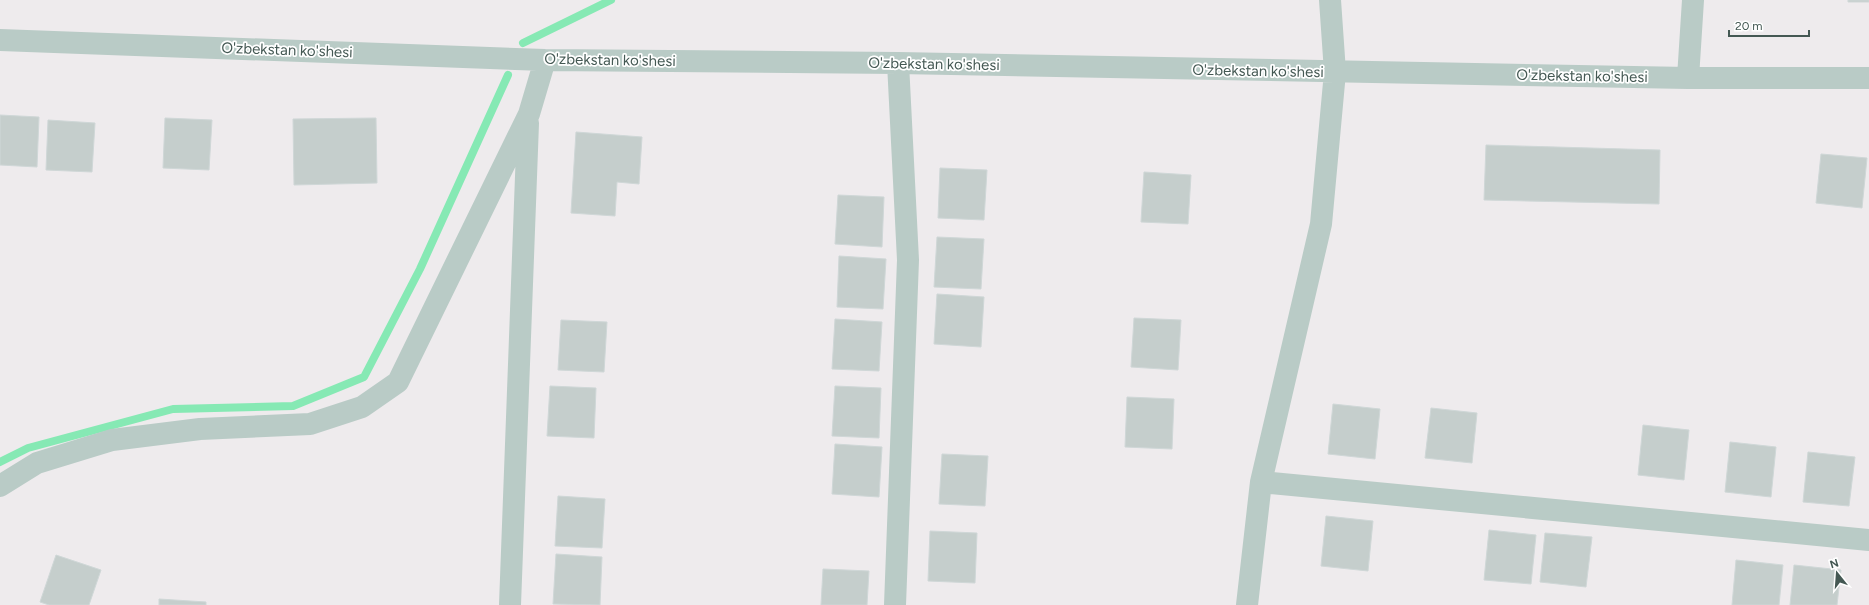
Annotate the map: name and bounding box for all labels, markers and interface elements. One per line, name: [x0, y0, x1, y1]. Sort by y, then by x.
scale bar: [1729, 12, 1809, 38]
text: 20 m: [1735, 19, 1763, 33]
street label: O'zbekstan ko'shesi: [221, 39, 353, 61]
street label: O'zbekstan ko'shesi: [544, 50, 676, 70]
street label: O'zbekstan ko'shesi: [868, 54, 1000, 74]
street label: O'zbekstan ko'shesi: [1192, 61, 1324, 81]
street label: O'zbekstan ko'shesi: [1516, 66, 1648, 86]
north arrow: [1817, 553, 1857, 593]
text: N: [1828, 556, 1840, 571]

